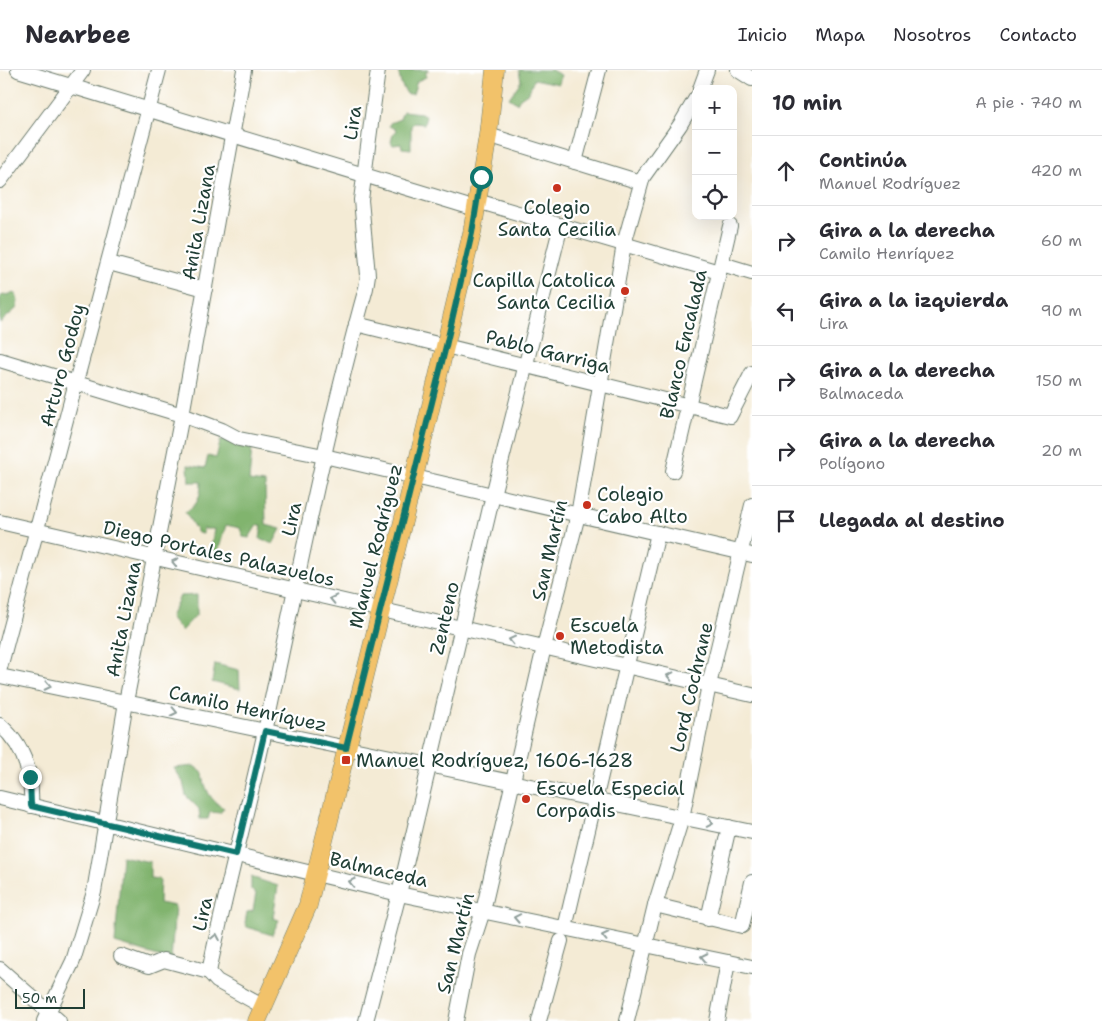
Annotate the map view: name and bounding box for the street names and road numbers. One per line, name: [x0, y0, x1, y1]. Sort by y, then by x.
street label: Lira: [338, 104, 367, 142]
street label: Anita Lizana: [176, 162, 221, 282]
street label: Blanco Encalada: [654, 267, 713, 421]
street label: Arturo Godoy: [34, 301, 91, 430]
street label: Pablo Garriga: [483, 324, 613, 379]
street label: Manuel Rodríguez: [343, 461, 408, 631]
street label: San Martín: [526, 497, 573, 603]
street label: Lira: [276, 499, 307, 539]
street label: Diego Portales Palazuelos: [101, 515, 337, 592]
street label: Anita Lizana: [100, 559, 147, 679]
street label: Zenteno: [424, 579, 465, 657]
street label: Lord Cochrane: [664, 619, 719, 755]
street label: Camilo Henríquez: [167, 680, 329, 737]
street label: Balmaceda: [327, 846, 431, 893]
street label: San Martín: [431, 890, 480, 996]
street label: Lira: [187, 894, 218, 934]

